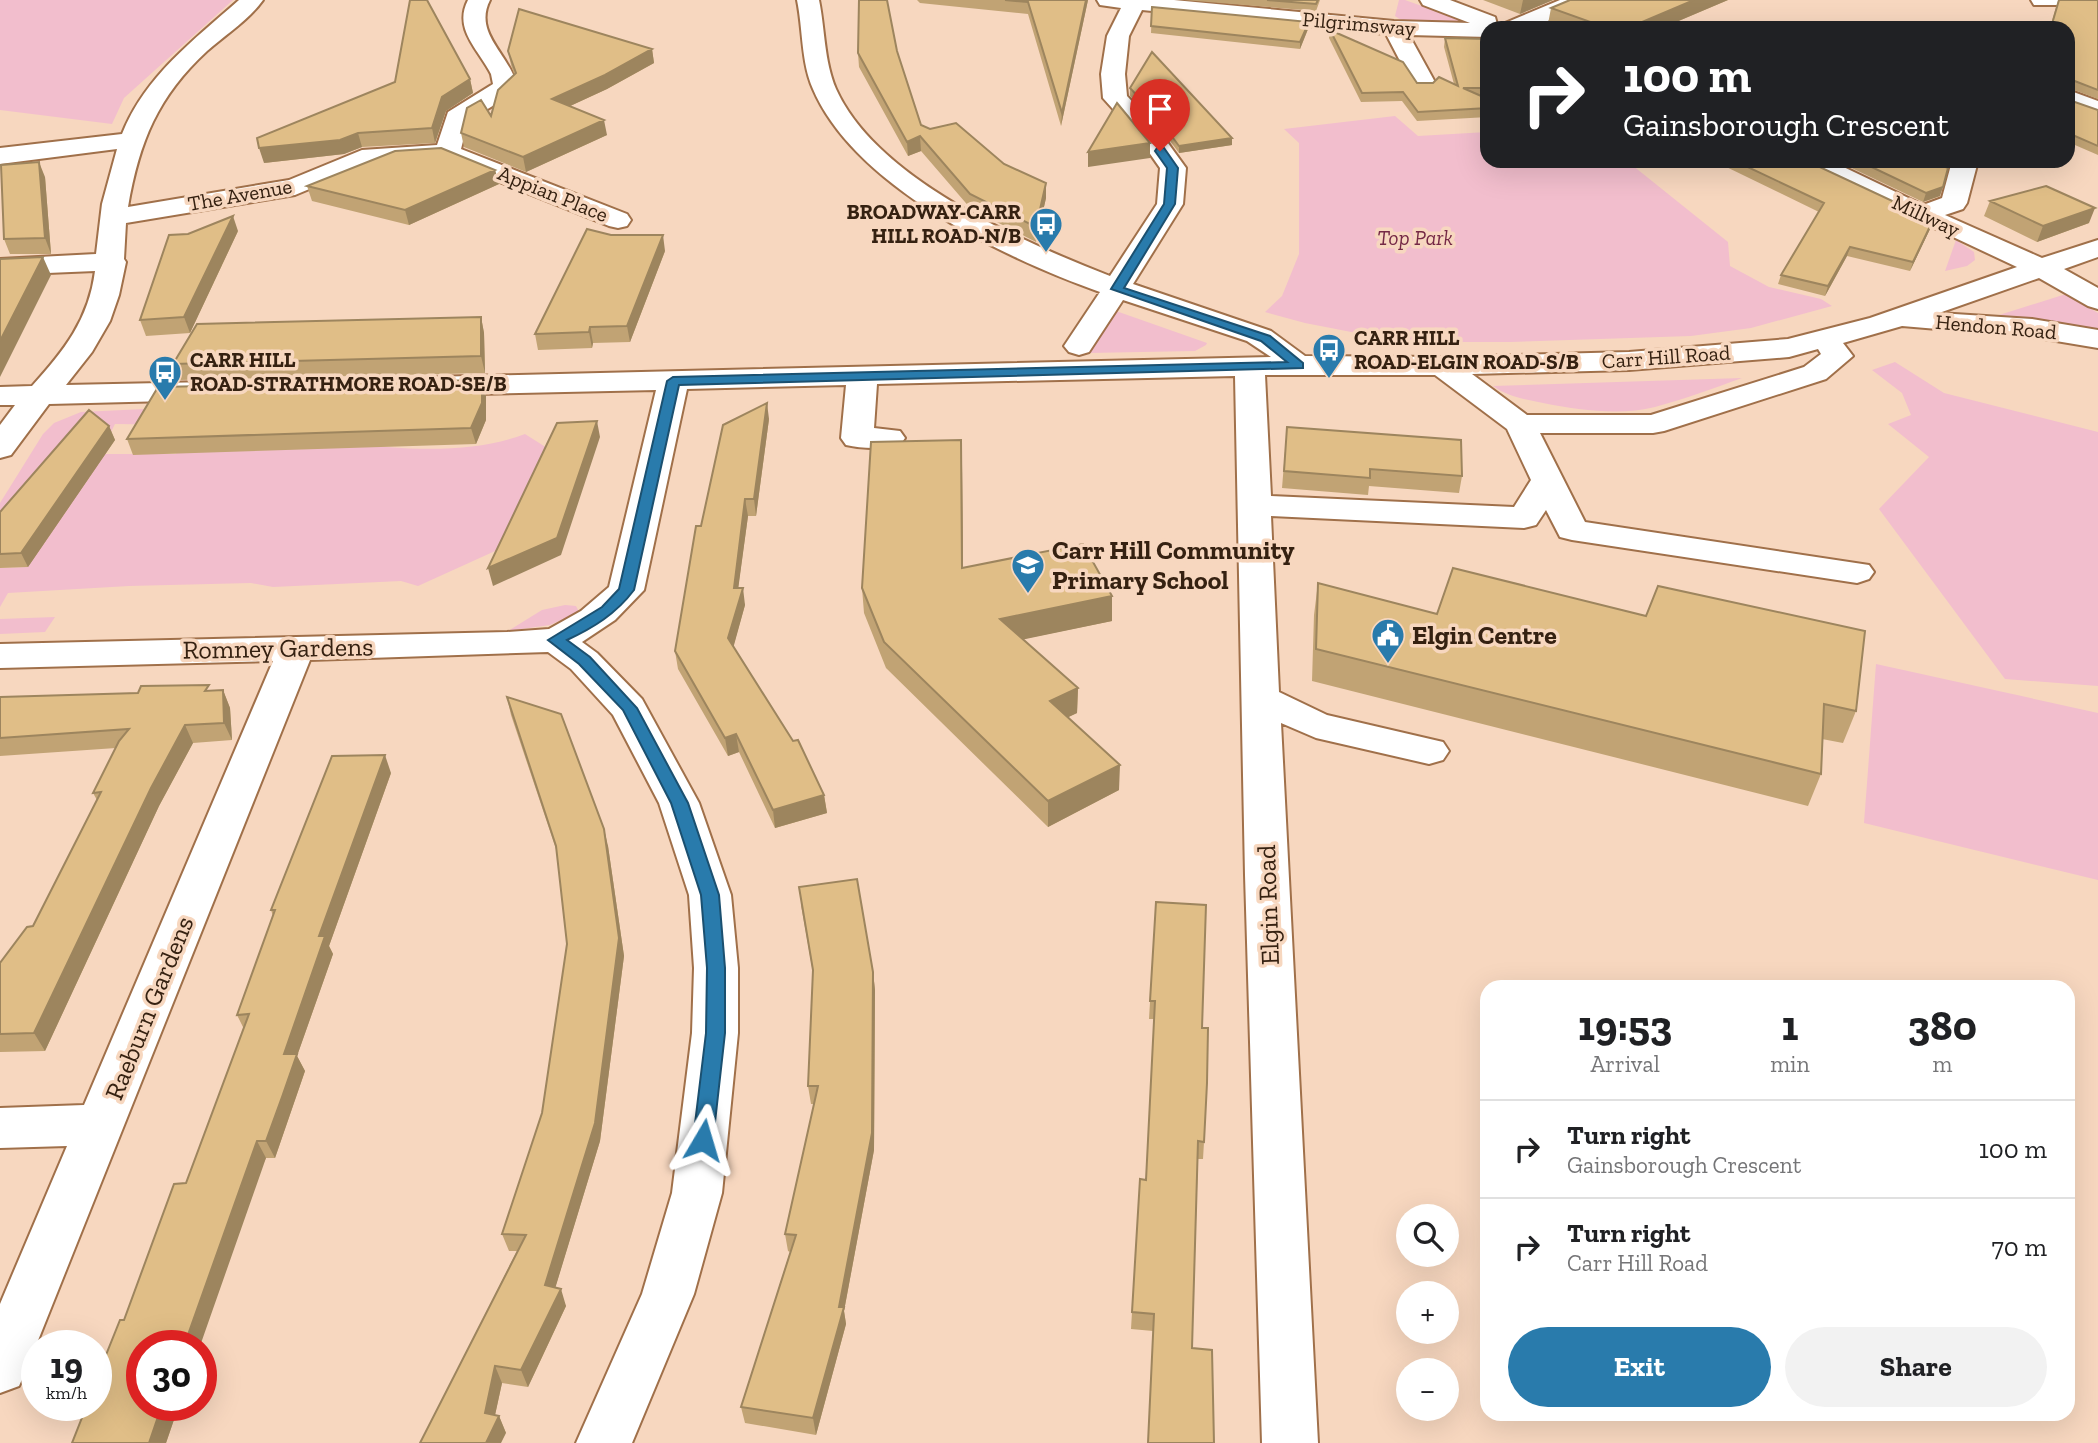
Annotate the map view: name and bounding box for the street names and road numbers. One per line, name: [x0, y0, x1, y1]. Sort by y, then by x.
street label: Pilgrimsway: [1301, 6, 1417, 41]
street label: Appian Place: [494, 160, 612, 227]
street label: The Avenue: [186, 173, 294, 216]
street label: Millway: [1888, 189, 1964, 242]
street label: Hendon Road: [1934, 309, 2058, 344]
street label: Carr Hill Road: [1601, 340, 1731, 373]
street label: Romney Gardens: [182, 630, 374, 666]
street label: Elgin Road: [1250, 844, 1286, 966]
street label: Raeburn Gardens: [98, 911, 200, 1105]

